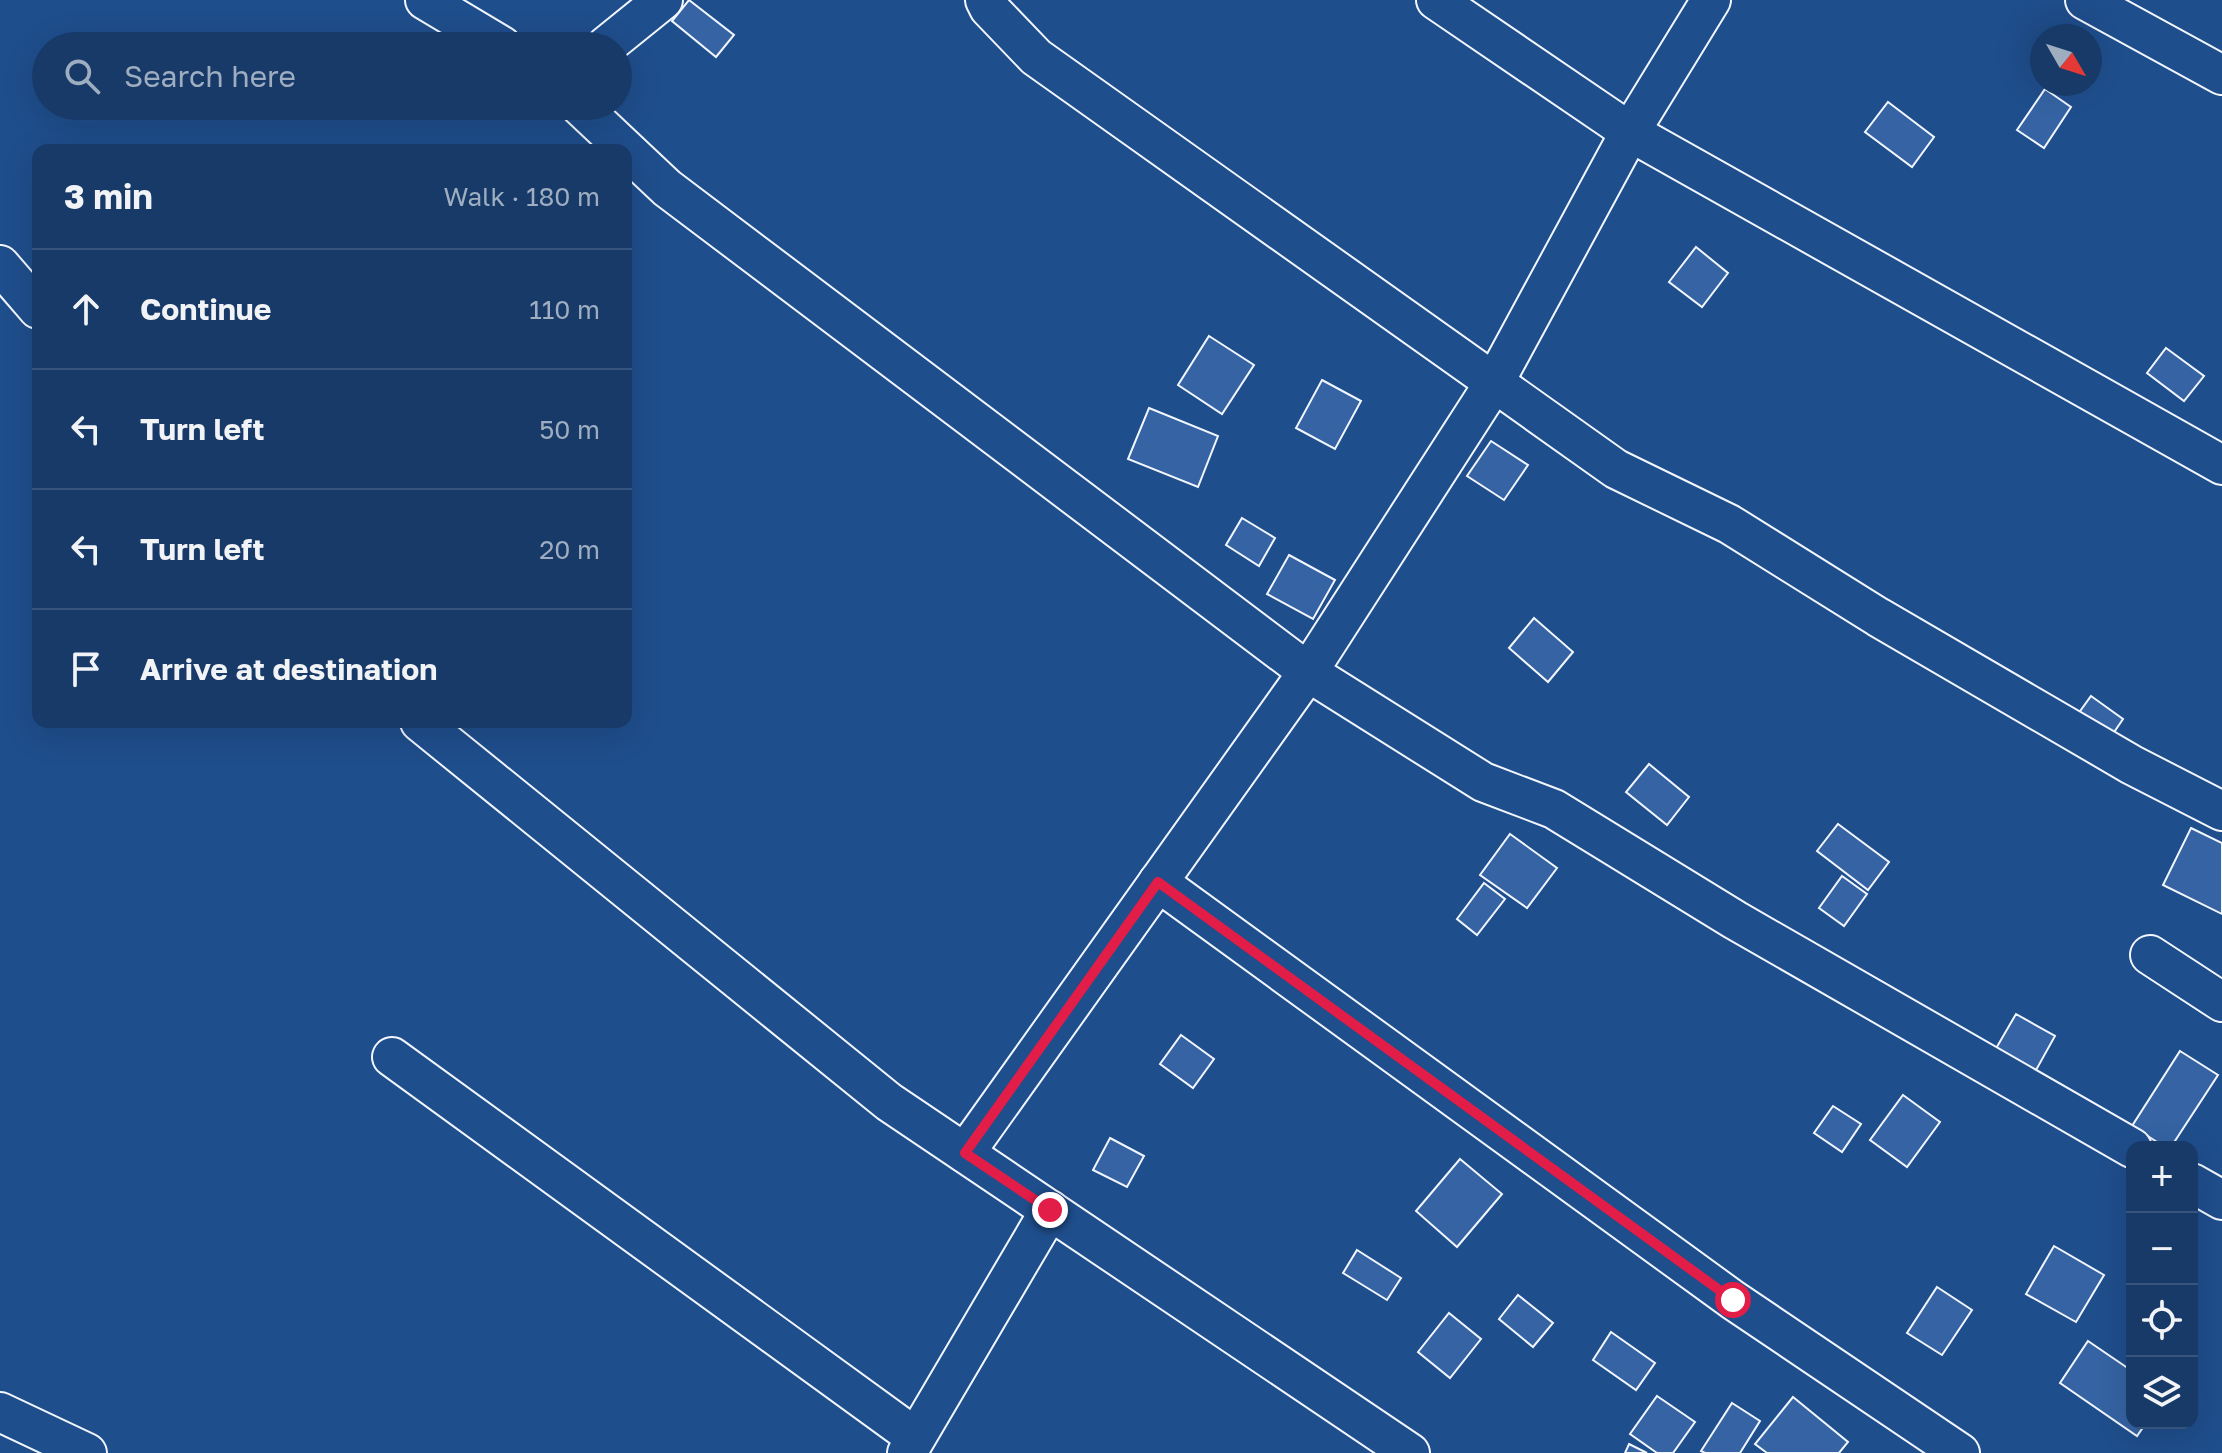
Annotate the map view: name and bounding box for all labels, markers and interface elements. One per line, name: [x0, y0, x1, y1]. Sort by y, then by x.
north arrow: [2030, 24, 2102, 96]
search box: [32, 32, 632, 120]
icon: search: [60, 54, 104, 98]
text: Search here: [124, 58, 296, 94]
text: 3 min: [64, 176, 153, 216]
text: Walk · 180 m: [443, 181, 600, 212]
icon: ahead: [64, 287, 108, 331]
text: Continue: [140, 291, 271, 327]
text: 110 m: [529, 294, 600, 325]
icon: left: [64, 407, 108, 451]
text: Turn left: [140, 411, 265, 447]
text: 50 m: [539, 414, 600, 445]
icon: left: [64, 527, 108, 571]
text: Turn left: [140, 531, 265, 567]
text: 20 m: [539, 534, 600, 565]
icon: arrive: [64, 647, 108, 691]
text: Arrive at destination: [140, 651, 437, 687]
map controls: [2126, 1141, 2198, 1429]
button: +: [2126, 1141, 2198, 1213]
route end: [1032, 1192, 1068, 1228]
button: −: [2126, 1213, 2198, 1285]
route start: [1715, 1282, 1751, 1318]
button: locate: [2126, 1285, 2198, 1357]
button: layers: [2126, 1357, 2198, 1429]

